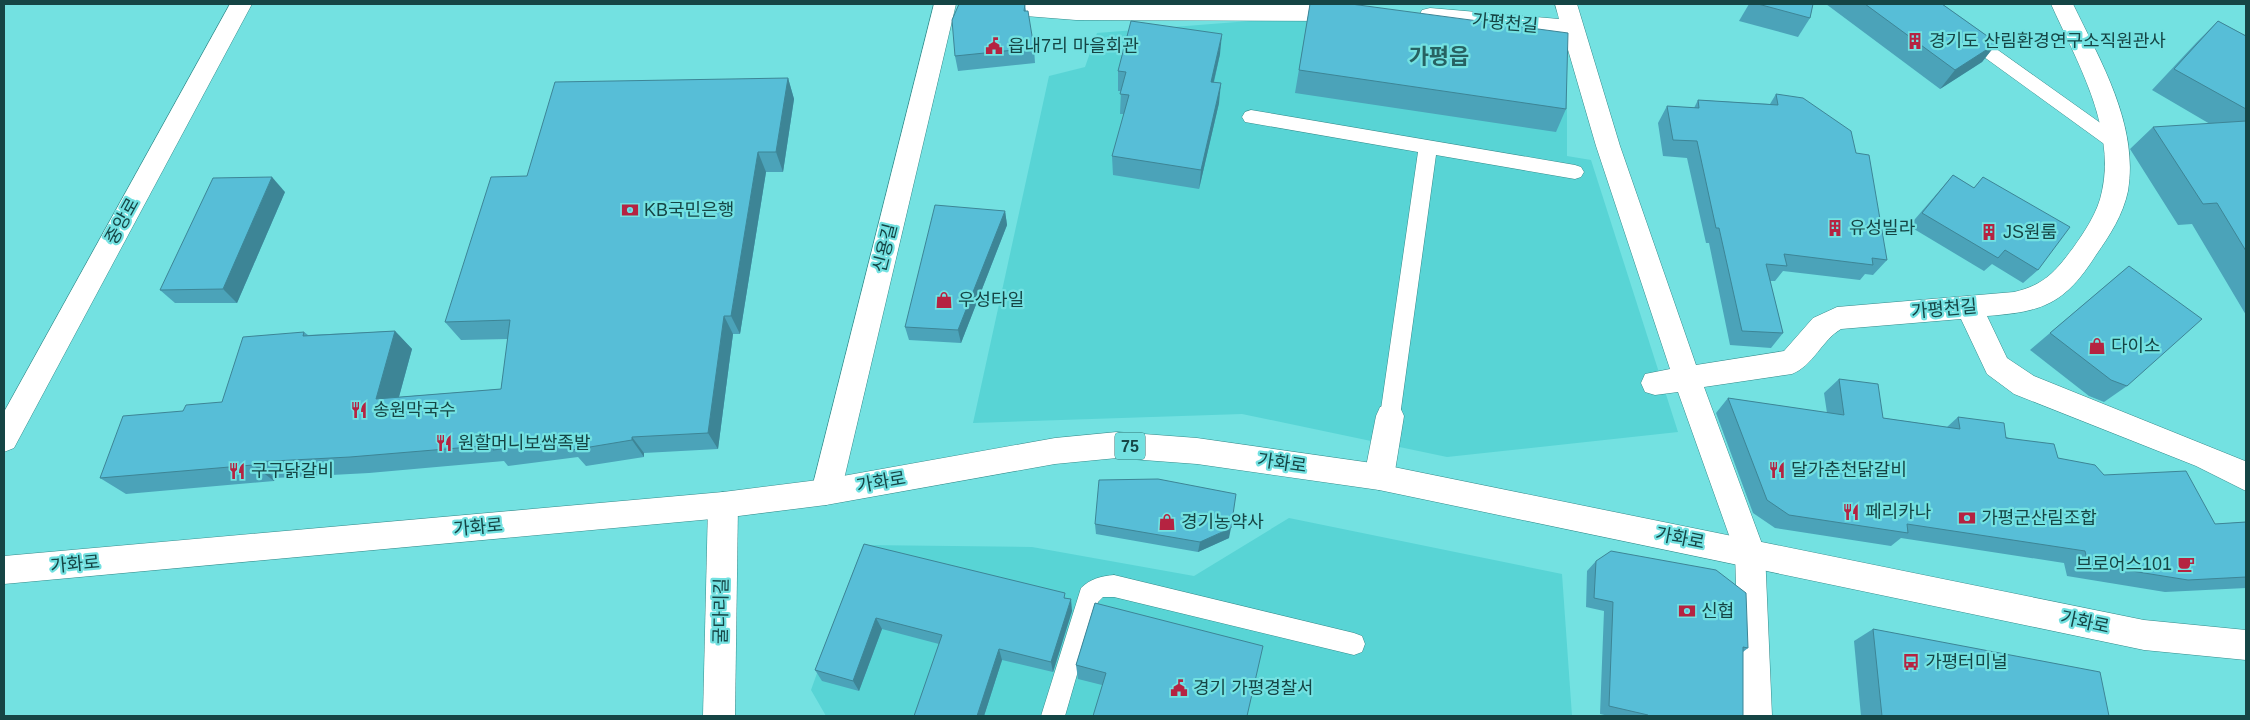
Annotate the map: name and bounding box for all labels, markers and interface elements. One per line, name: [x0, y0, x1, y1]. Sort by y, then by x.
street label: 가평천길: [1471, 10, 1539, 36]
building icon: 경기도 산림환경연구소직원관사: [1905, 31, 1925, 51]
place label: 경기도 산림환경연구소직원관사: [1929, 31, 2166, 51]
public building icon: 읍내7리 마을회관: [984, 36, 1004, 56]
place label: 읍내7리 마을회관: [1008, 36, 1139, 56]
district label: 가평읍: [1409, 44, 1469, 69]
street label: 중앙로: [101, 194, 143, 248]
bank icon: KB국민은행: [620, 200, 640, 220]
place label: KB국민은행: [644, 200, 734, 220]
building icon: 유성빌라: [1825, 218, 1845, 238]
place label: 유성빌라: [1849, 218, 1916, 238]
street label: 신용길: [869, 221, 901, 275]
building icon: JS원룸: [1979, 222, 1999, 242]
place label: JS원룸: [2003, 222, 2057, 242]
shop icon: 우성타일: [934, 290, 954, 310]
place label: 우성타일: [958, 290, 1024, 310]
street label: 가평천길: [1910, 296, 1978, 322]
shop icon: 다이소: [2087, 336, 2107, 356]
place label: 다이소: [2111, 336, 2161, 356]
restaurant icon: 송원막국수: [349, 400, 369, 420]
place label: 송원막국수: [373, 400, 456, 420]
road number: 75: [1115, 432, 1145, 460]
restaurant icon: 원할머니보쌈족발: [434, 433, 454, 453]
place label: 원할머니보쌈족발: [458, 433, 590, 453]
street label: 가화로: [1256, 450, 1308, 476]
restaurant icon: 달가춘천닭갈비: [1767, 460, 1787, 480]
place label: 달가춘천닭갈비: [1791, 460, 1907, 480]
restaurant icon: 구구닭갈비: [227, 461, 247, 481]
place label: 구구닭갈비: [251, 461, 334, 481]
street label: 가화로: [855, 468, 907, 496]
restaurant icon: 페리카나: [1841, 502, 1861, 522]
place label: 페리카나: [1865, 502, 1931, 522]
bank icon: 가평군산림조합: [1957, 508, 1977, 528]
place label: 가평군산림조합: [1981, 508, 2097, 528]
shop icon: 경기농약사: [1157, 512, 1177, 532]
place label: 경기농약사: [1181, 512, 1264, 532]
street label: 가화로: [452, 515, 504, 539]
street label: 가화로: [1654, 523, 1706, 553]
street label: 가화로: [49, 552, 101, 576]
place label: 브로어스101: [2076, 554, 2172, 574]
cafe icon: 브로어스101: [2176, 554, 2196, 574]
street label: 굴다리길: [710, 578, 732, 644]
bank icon: 신협: [1677, 601, 1697, 621]
place label: 신협: [1701, 601, 1734, 621]
street label: 가화로: [2059, 607, 2111, 637]
bus stop icon: 가평터미널: [1901, 652, 1921, 672]
place label: 가평터미널: [1925, 652, 2008, 672]
public building icon: 경기 가평경찰서: [1169, 678, 1189, 698]
place label: 경기 가평경찰서: [1193, 678, 1314, 698]

